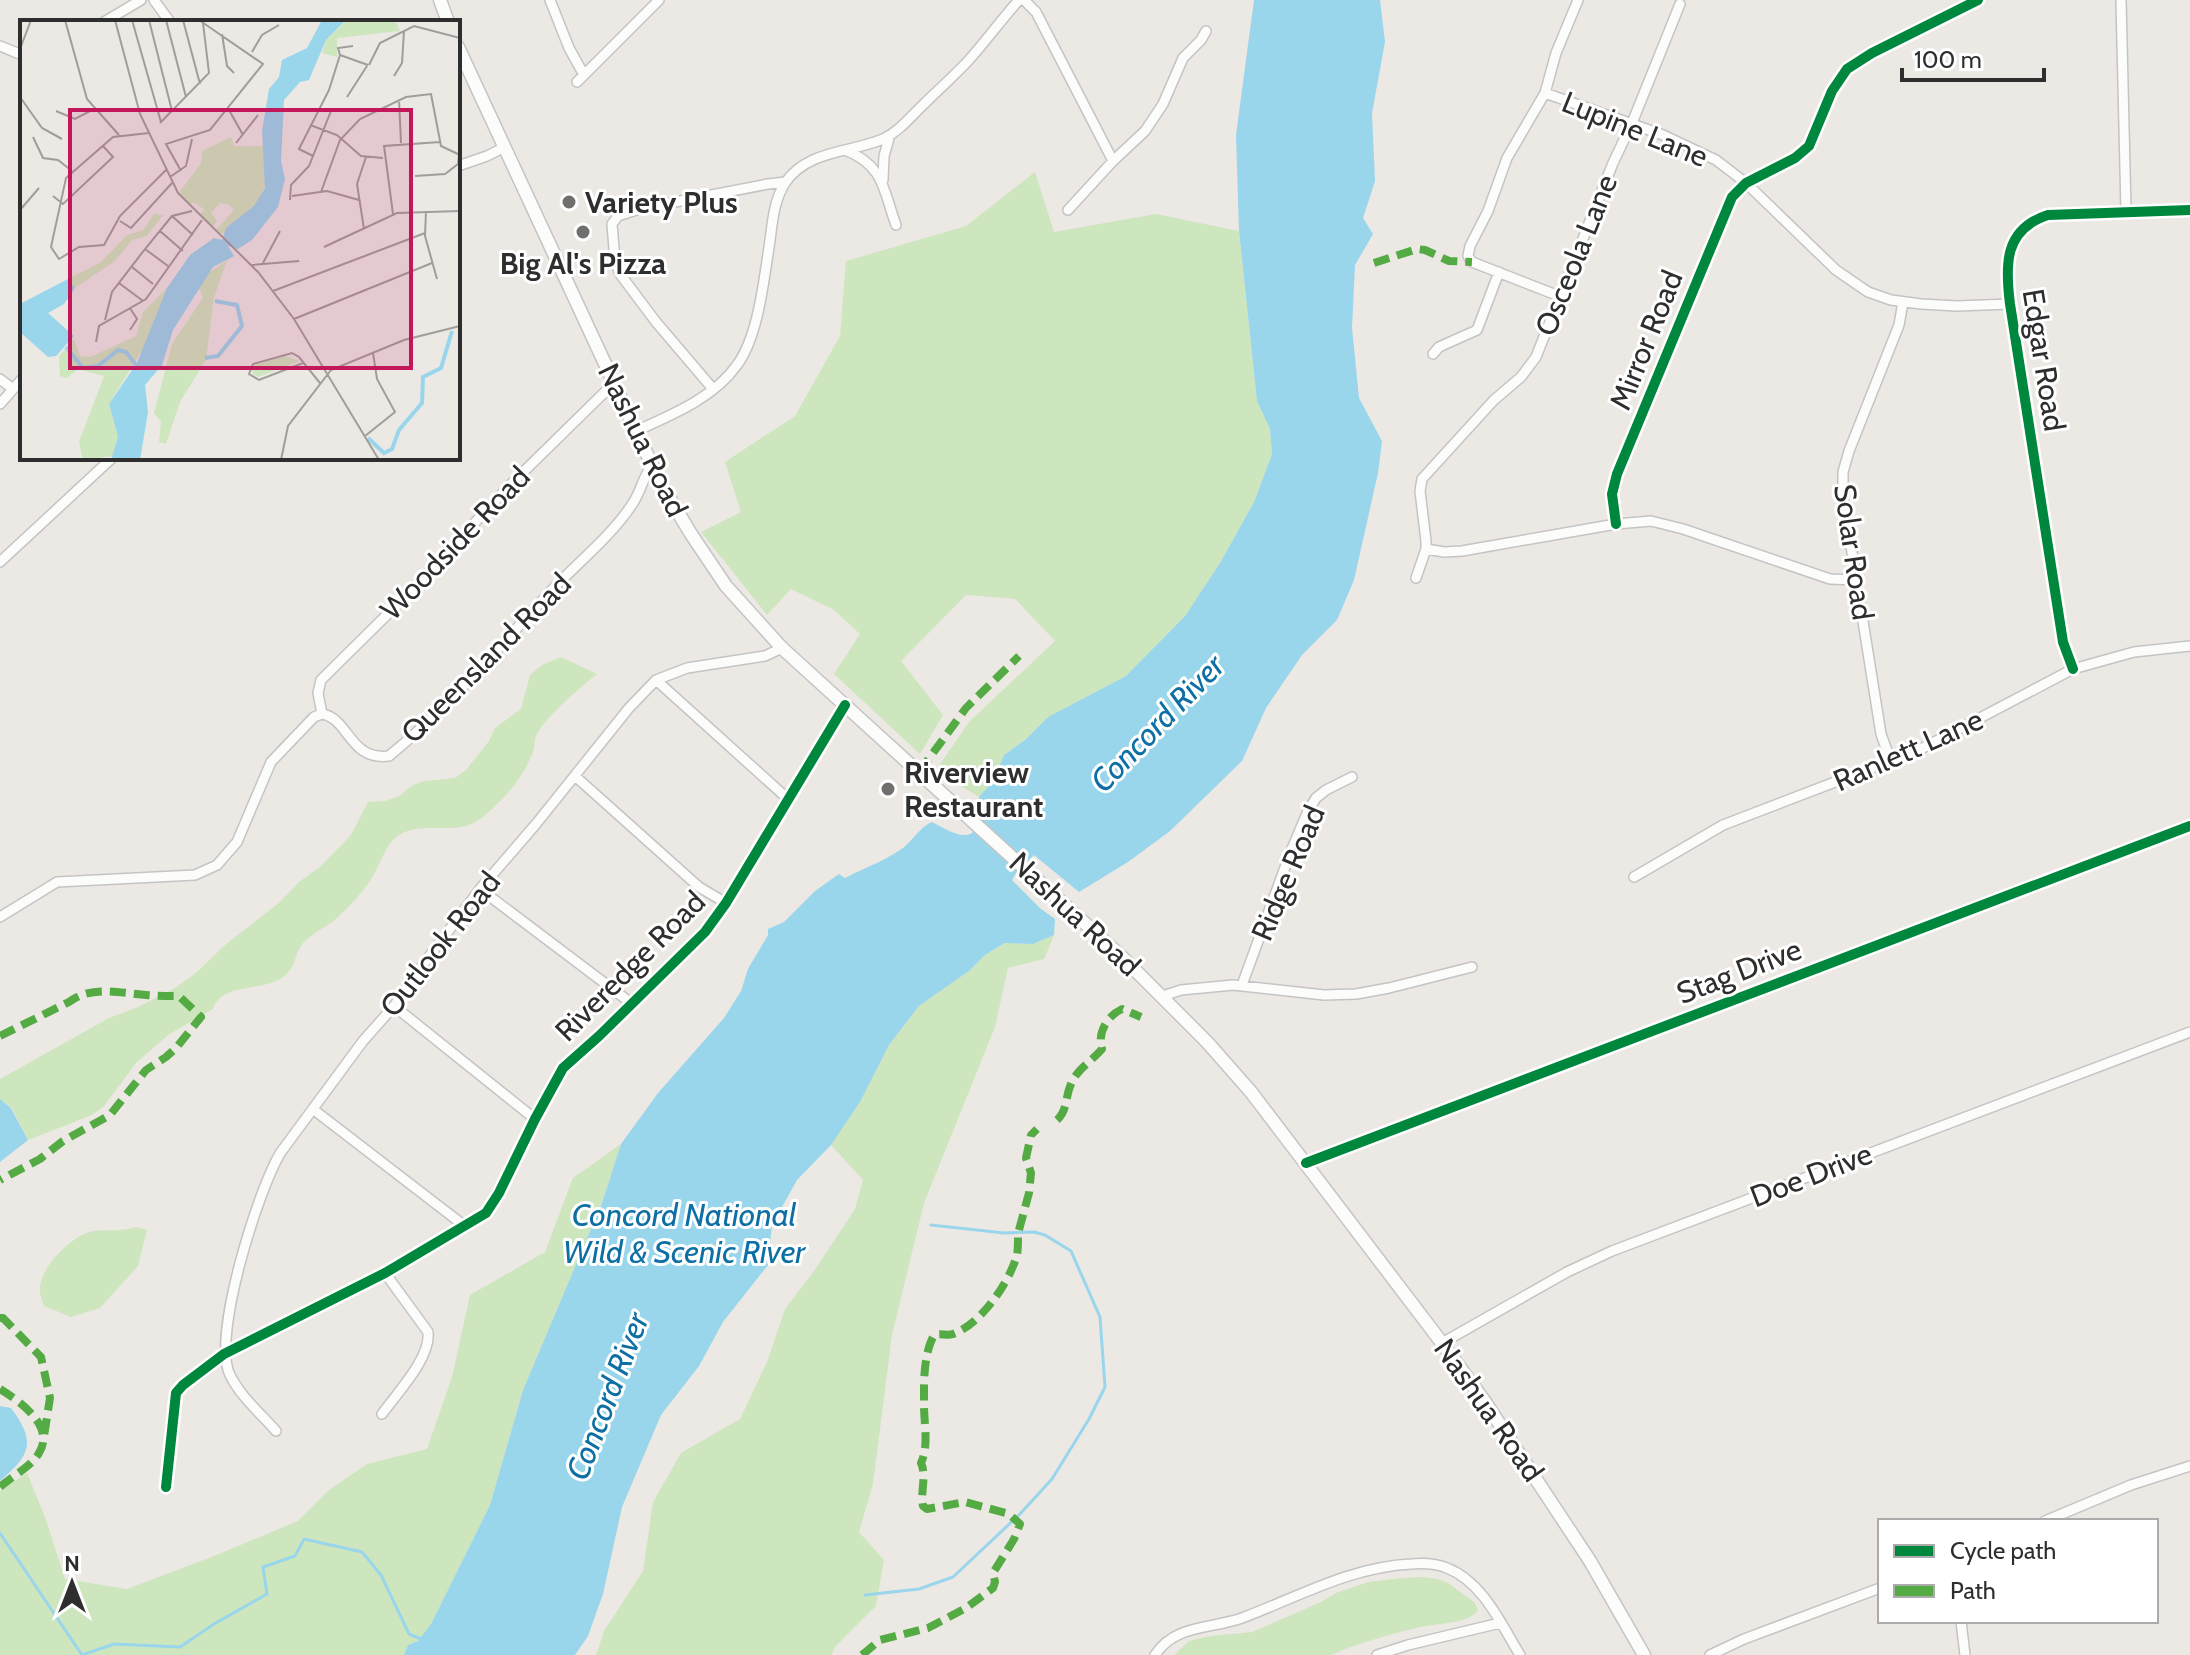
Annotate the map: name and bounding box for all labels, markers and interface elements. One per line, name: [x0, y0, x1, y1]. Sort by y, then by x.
inset map: [20, 20, 460, 460]
scale bar: [1902, 32, 2044, 82]
text: 100 m: [1914, 45, 1982, 74]
street label: Lupine Lane: [1557, 83, 1713, 175]
street label: Osceola Lane: [1527, 169, 1625, 341]
place label: Variety Plus: [585, 184, 738, 221]
marker: Variety Plus: [560, 193, 578, 211]
marker: Big Al's Pizza: [574, 223, 592, 241]
place label: Big Al's Pizza: [500, 245, 666, 282]
street label: Mirror Road: [1601, 265, 1691, 415]
street label: Edgar Road: [2015, 286, 2073, 434]
street label: Nashua Road: [590, 357, 696, 523]
street label: Woodside Road: [372, 458, 538, 628]
street label: Solar Road: [1826, 482, 1882, 622]
street label: Queensland Road: [393, 565, 579, 751]
water label: Concord River: [1082, 645, 1233, 800]
street label: Ranlett Lane: [1827, 701, 1989, 799]
place label: Riverview Restaurant: [904, 754, 1043, 825]
marker: Riverview Restaurant: [879, 780, 897, 798]
street label: Ridge Road: [1243, 800, 1333, 946]
street label: Nashua Road: [1002, 844, 1148, 984]
street label: Outlook Road: [372, 864, 508, 1024]
street label: Riveredge Road: [547, 883, 713, 1049]
street label: Stag Drive: [1671, 930, 1807, 1012]
street label: Doe Drive: [1745, 1135, 1877, 1215]
water label: Concord National Wild & Scenic River: [563, 1195, 806, 1271]
water label: Concord River: [557, 1306, 657, 1485]
street label: Nashua Road: [1426, 1331, 1552, 1489]
legend: [1878, 1519, 2158, 1623]
text: Cycle path: [1950, 1536, 2056, 1565]
north arrow: [32, 1543, 112, 1623]
text: N: [64, 1550, 80, 1577]
text: Path: [1950, 1576, 1996, 1605]

